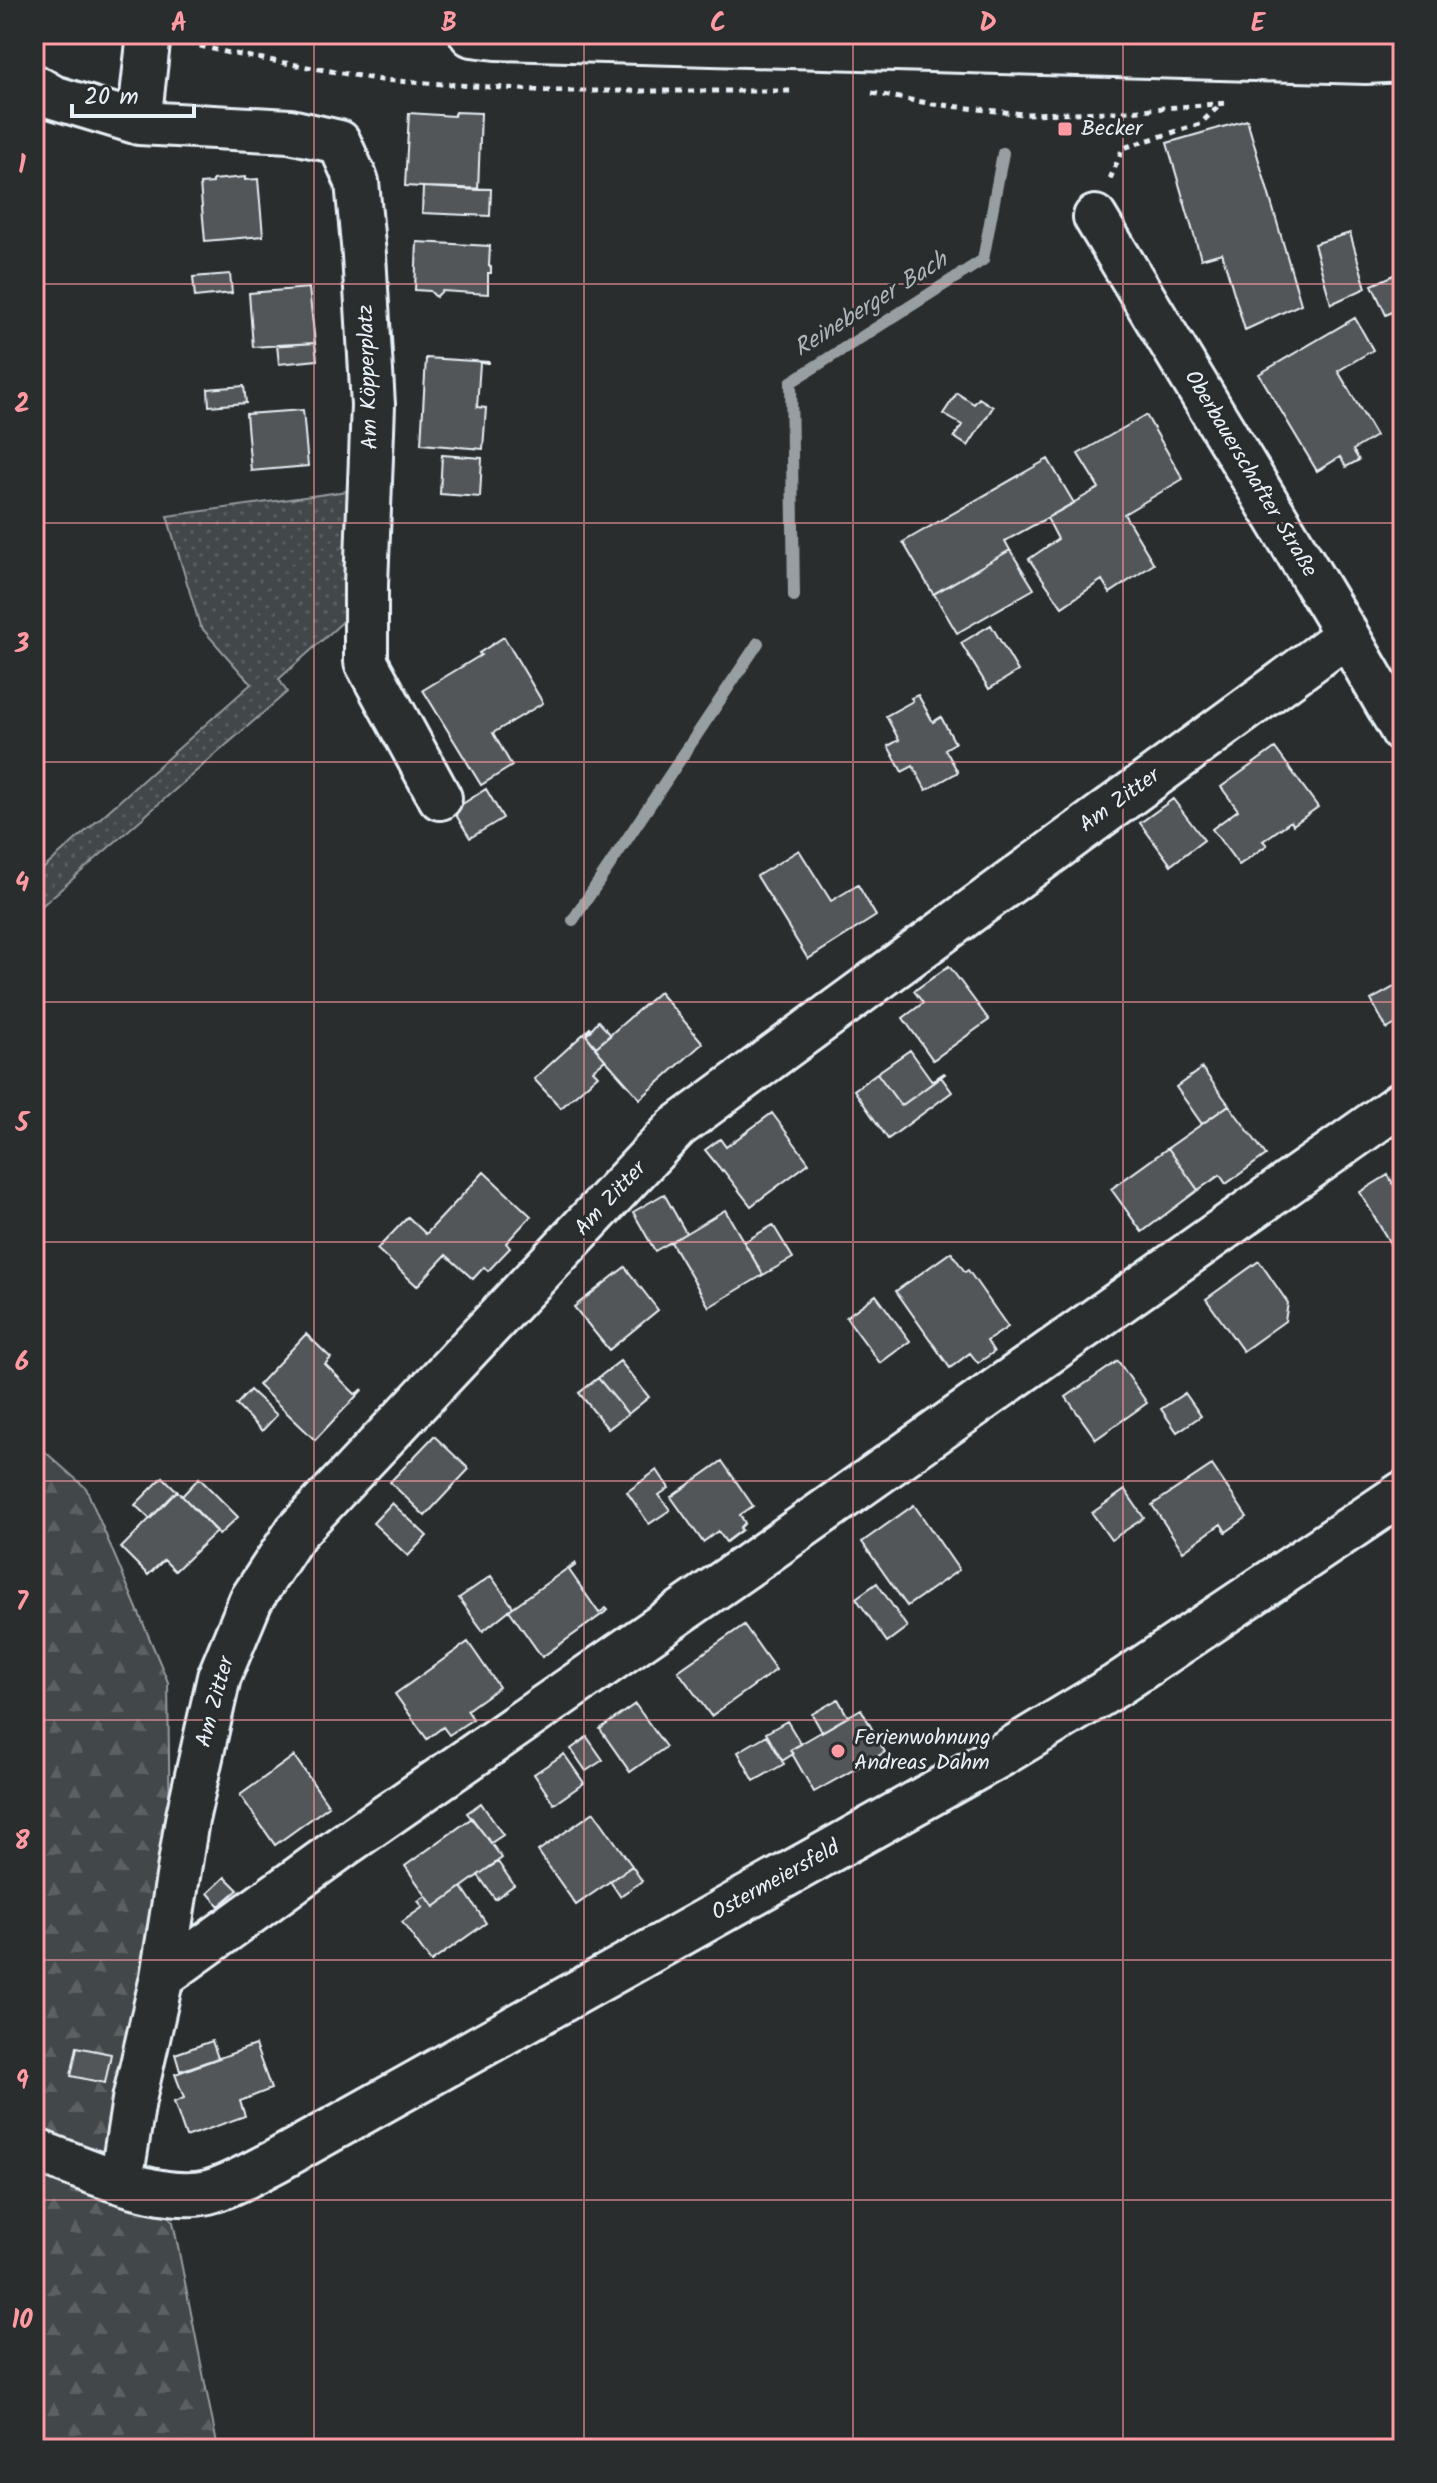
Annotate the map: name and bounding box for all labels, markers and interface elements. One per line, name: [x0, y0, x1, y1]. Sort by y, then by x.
text: A: [171, 3, 187, 45]
text: B: [441, 3, 457, 45]
text: C: [710, 3, 726, 45]
text: D: [979, 3, 997, 45]
text: E: [1251, 3, 1267, 45]
scale bar: [72, 68, 194, 118]
text: 20 m: [84, 78, 139, 117]
place label: Becker: [1081, 112, 1144, 147]
marker: Becker: [1056, 120, 1074, 138]
text: 1: [18, 145, 26, 187]
water label: Reineberger Bach: [786, 241, 957, 368]
street label: Am Köpperplatz: [349, 303, 389, 450]
street label: Oberbauerschafter Straße: [1174, 364, 1326, 584]
text: 2: [14, 384, 30, 426]
text: 3: [14, 624, 29, 666]
street label: Am Zitter: [1072, 759, 1169, 842]
text: 4: [15, 863, 29, 905]
text: 5: [14, 1103, 30, 1145]
street label: Am Zitter: [567, 1152, 657, 1245]
text: 6: [15, 1342, 29, 1384]
text: 7: [16, 1582, 29, 1624]
street label: Am Zitter: [187, 1651, 245, 1751]
place label: Ferienwohnung Andreas Dahm: [854, 1721, 991, 1781]
marker: Ferienwohnung Andreas Dahm: [829, 1742, 847, 1760]
text: 8: [14, 1821, 30, 1863]
street label: Ostermeiersfeld: [705, 1831, 848, 1931]
text: 9: [15, 2061, 29, 2103]
text: 10: [11, 2300, 33, 2342]

